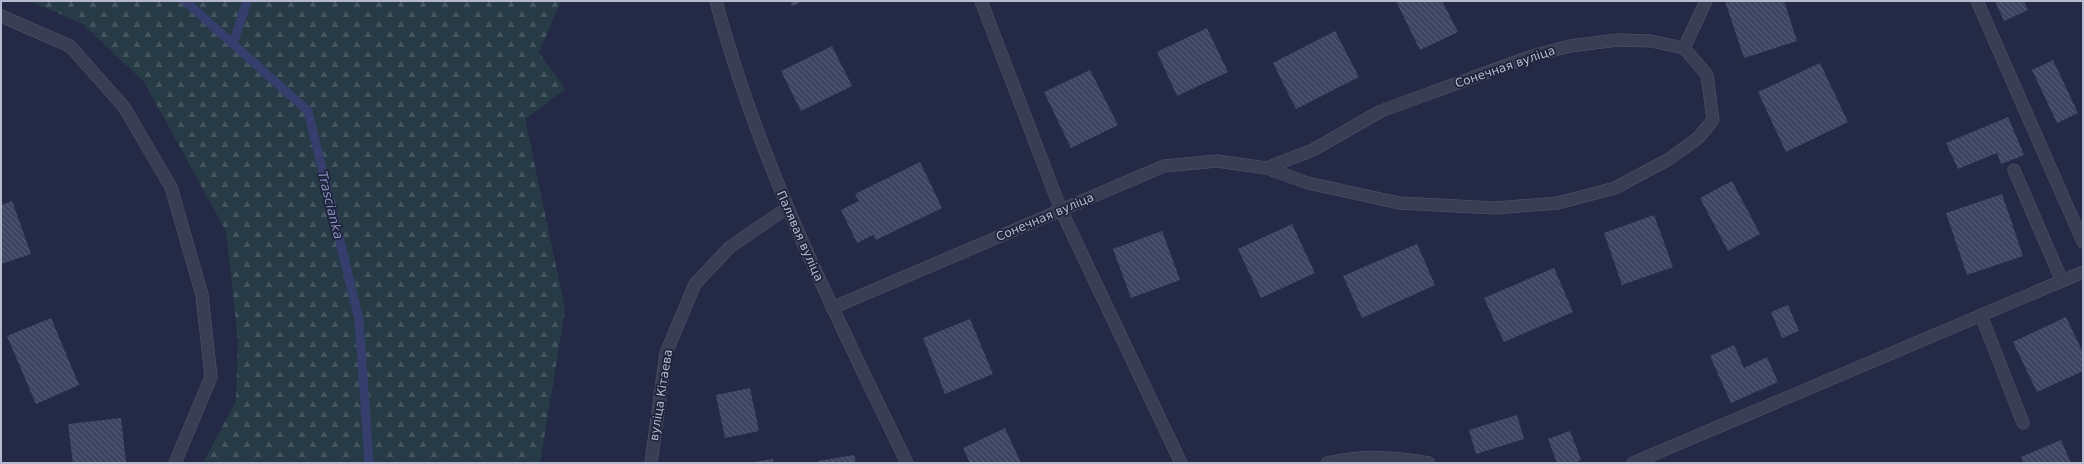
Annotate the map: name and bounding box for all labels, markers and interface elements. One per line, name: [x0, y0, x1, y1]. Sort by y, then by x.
street label: Сонечная вуліца: [1453, 43, 1557, 91]
water label: Trascianka: [315, 170, 346, 241]
street label: Палявая вуліца: [774, 189, 826, 283]
street label: Сонечная вуліца: [994, 190, 1096, 244]
street label: вуліца Кітаева: [647, 348, 675, 442]

